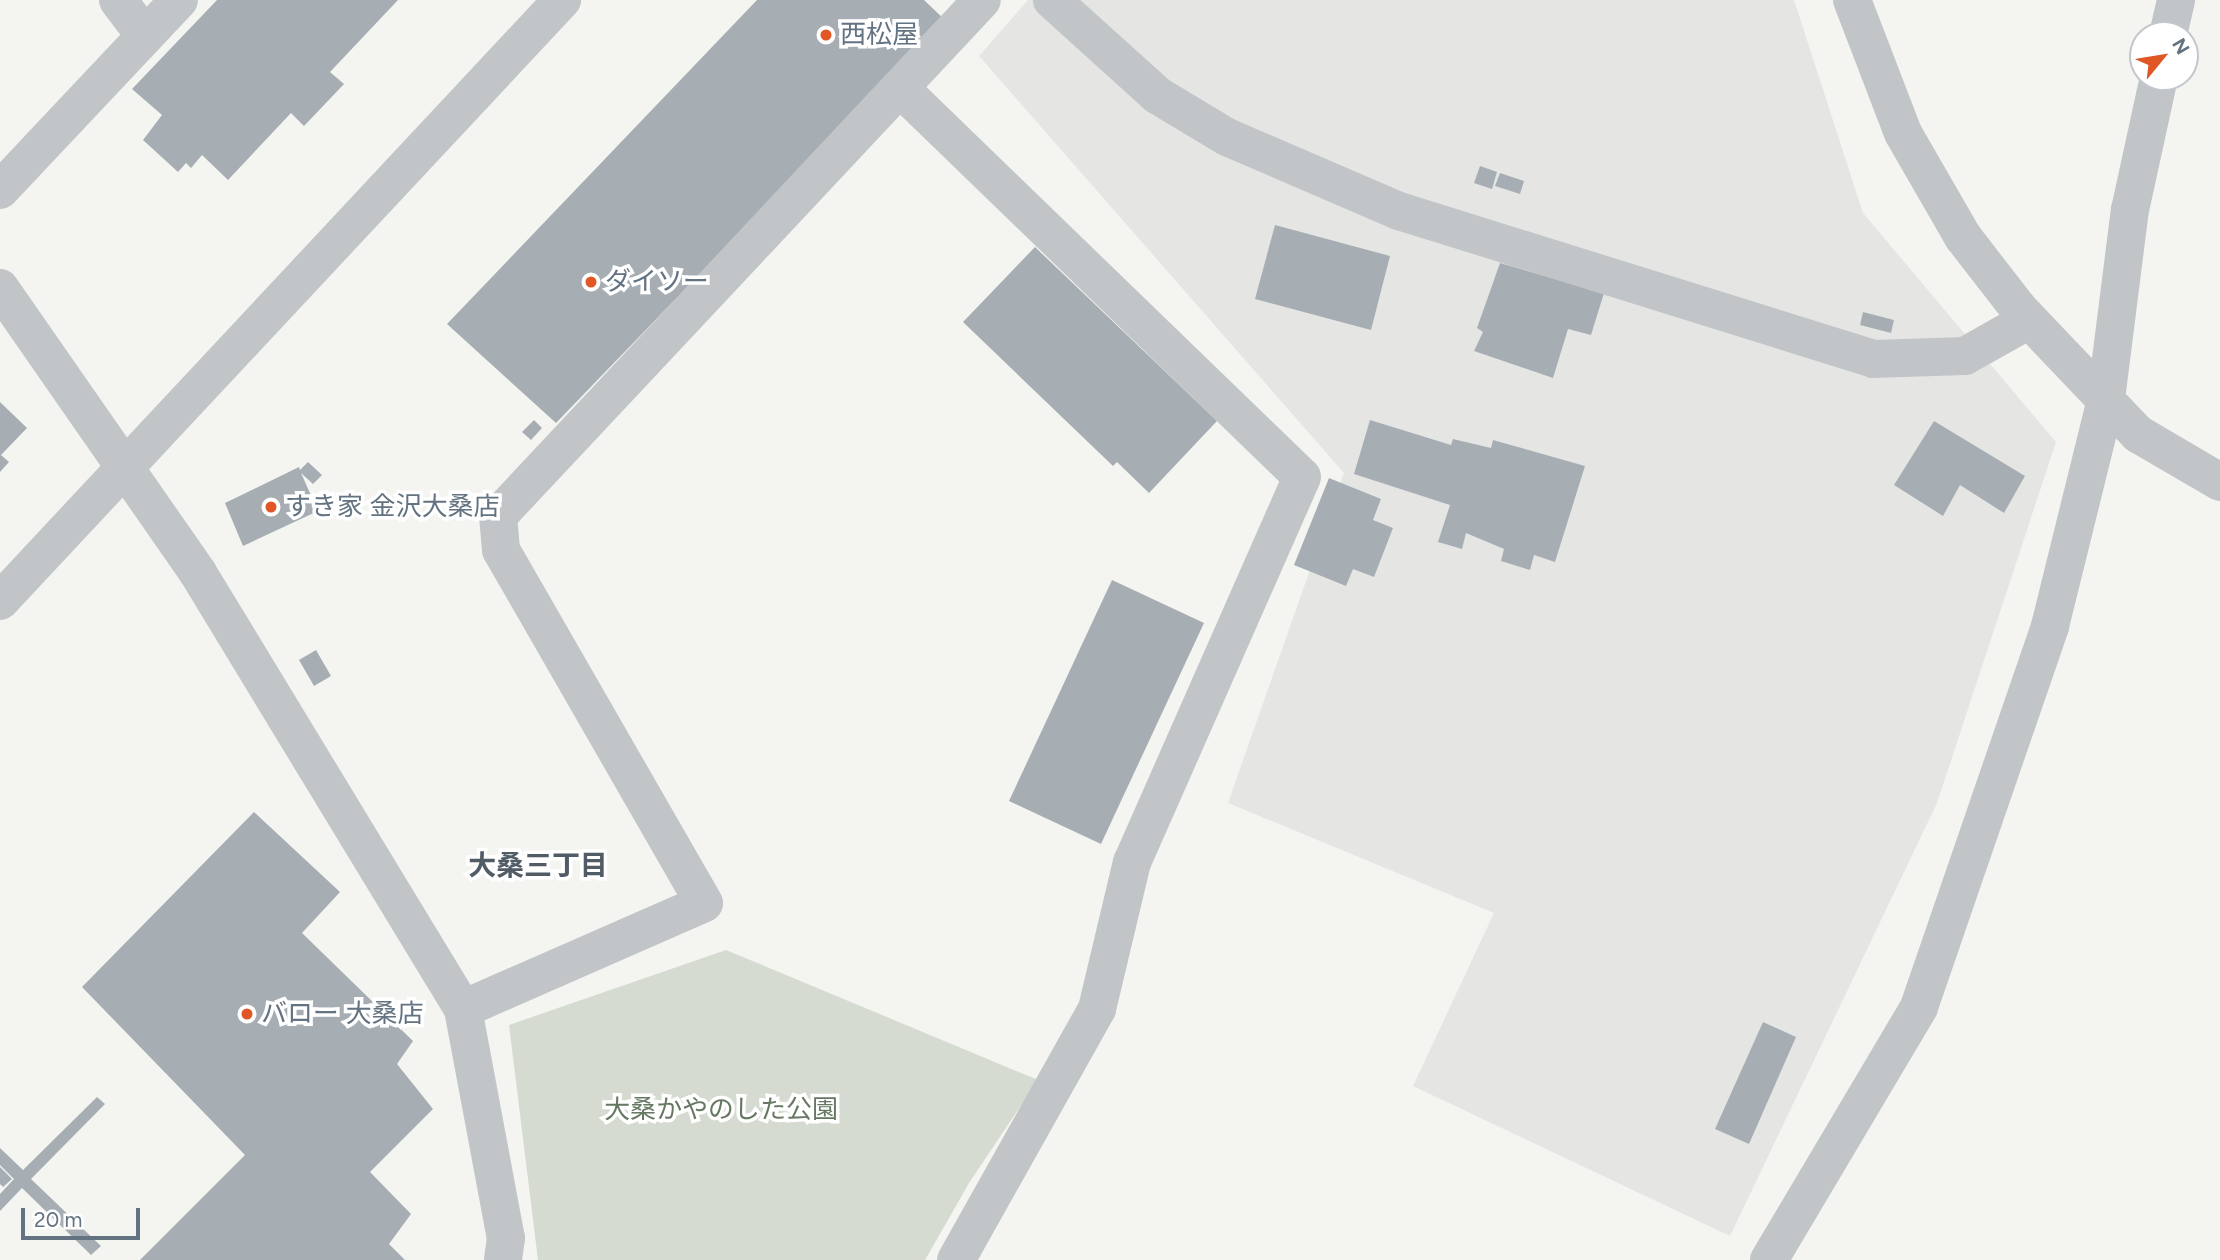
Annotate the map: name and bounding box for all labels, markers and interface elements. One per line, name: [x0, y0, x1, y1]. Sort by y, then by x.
place label: 西松屋: [840, 19, 918, 51]
north arrow: [2129, 21, 2199, 91]
marker: 西松屋: [818, 27, 834, 43]
text: N: [2167, 34, 2195, 58]
place label: ダイソー: [605, 266, 709, 298]
marker: ダイソー: [583, 274, 599, 290]
place label: すき家 金沢大桑店: [285, 491, 499, 523]
marker: すき家 金沢大桑店: [263, 499, 279, 515]
district label: 大桑三丁目: [468, 848, 608, 882]
place label: バロー 大桑店: [261, 998, 423, 1030]
marker: バロー 大桑店: [239, 1006, 255, 1022]
park label: 大桑かやのした公園: [604, 1094, 838, 1126]
scale bar: [24, 1194, 144, 1238]
text: 20 m: [34, 1207, 82, 1232]

